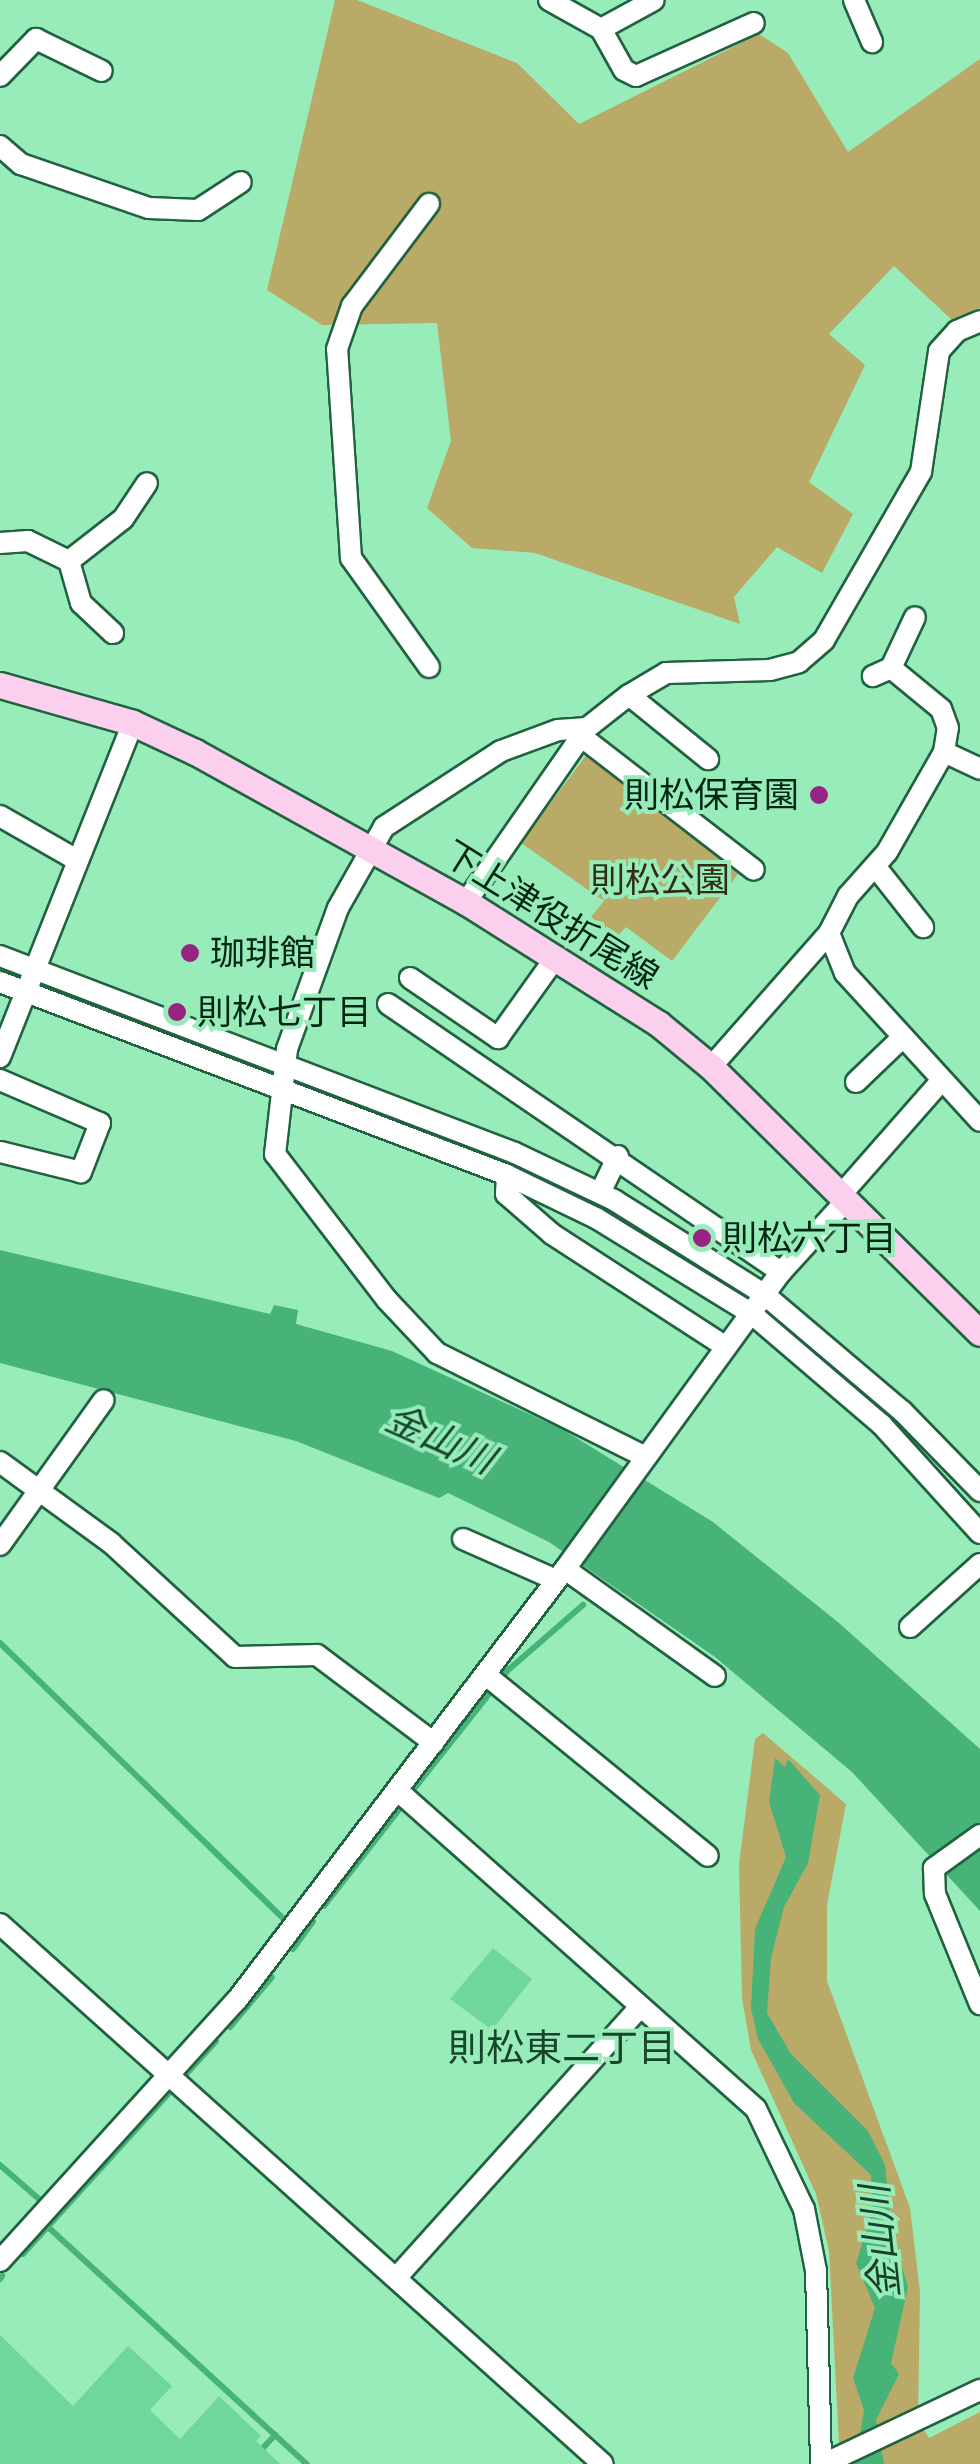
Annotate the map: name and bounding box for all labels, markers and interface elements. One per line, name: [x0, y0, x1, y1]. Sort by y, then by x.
place label: 則松保育園: [624, 774, 799, 816]
marker: 則松保育園: [808, 784, 830, 806]
street label: 下上津役折尾線: [436, 832, 666, 998]
park label: 則松公園: [590, 859, 730, 901]
place label: 珈琲館: [210, 932, 315, 974]
marker: 珈琲館: [179, 942, 201, 964]
place label: 則松七丁目: [197, 991, 372, 1033]
marker: 則松七丁目: [166, 1001, 188, 1023]
place label: 則松六丁目: [722, 1217, 897, 1259]
marker: 則松六丁目: [691, 1227, 713, 1249]
water label: 金山川: [379, 1395, 501, 1483]
district label: 則松東二丁目: [448, 2025, 676, 2071]
water label: 金山川: [851, 2183, 909, 2301]

